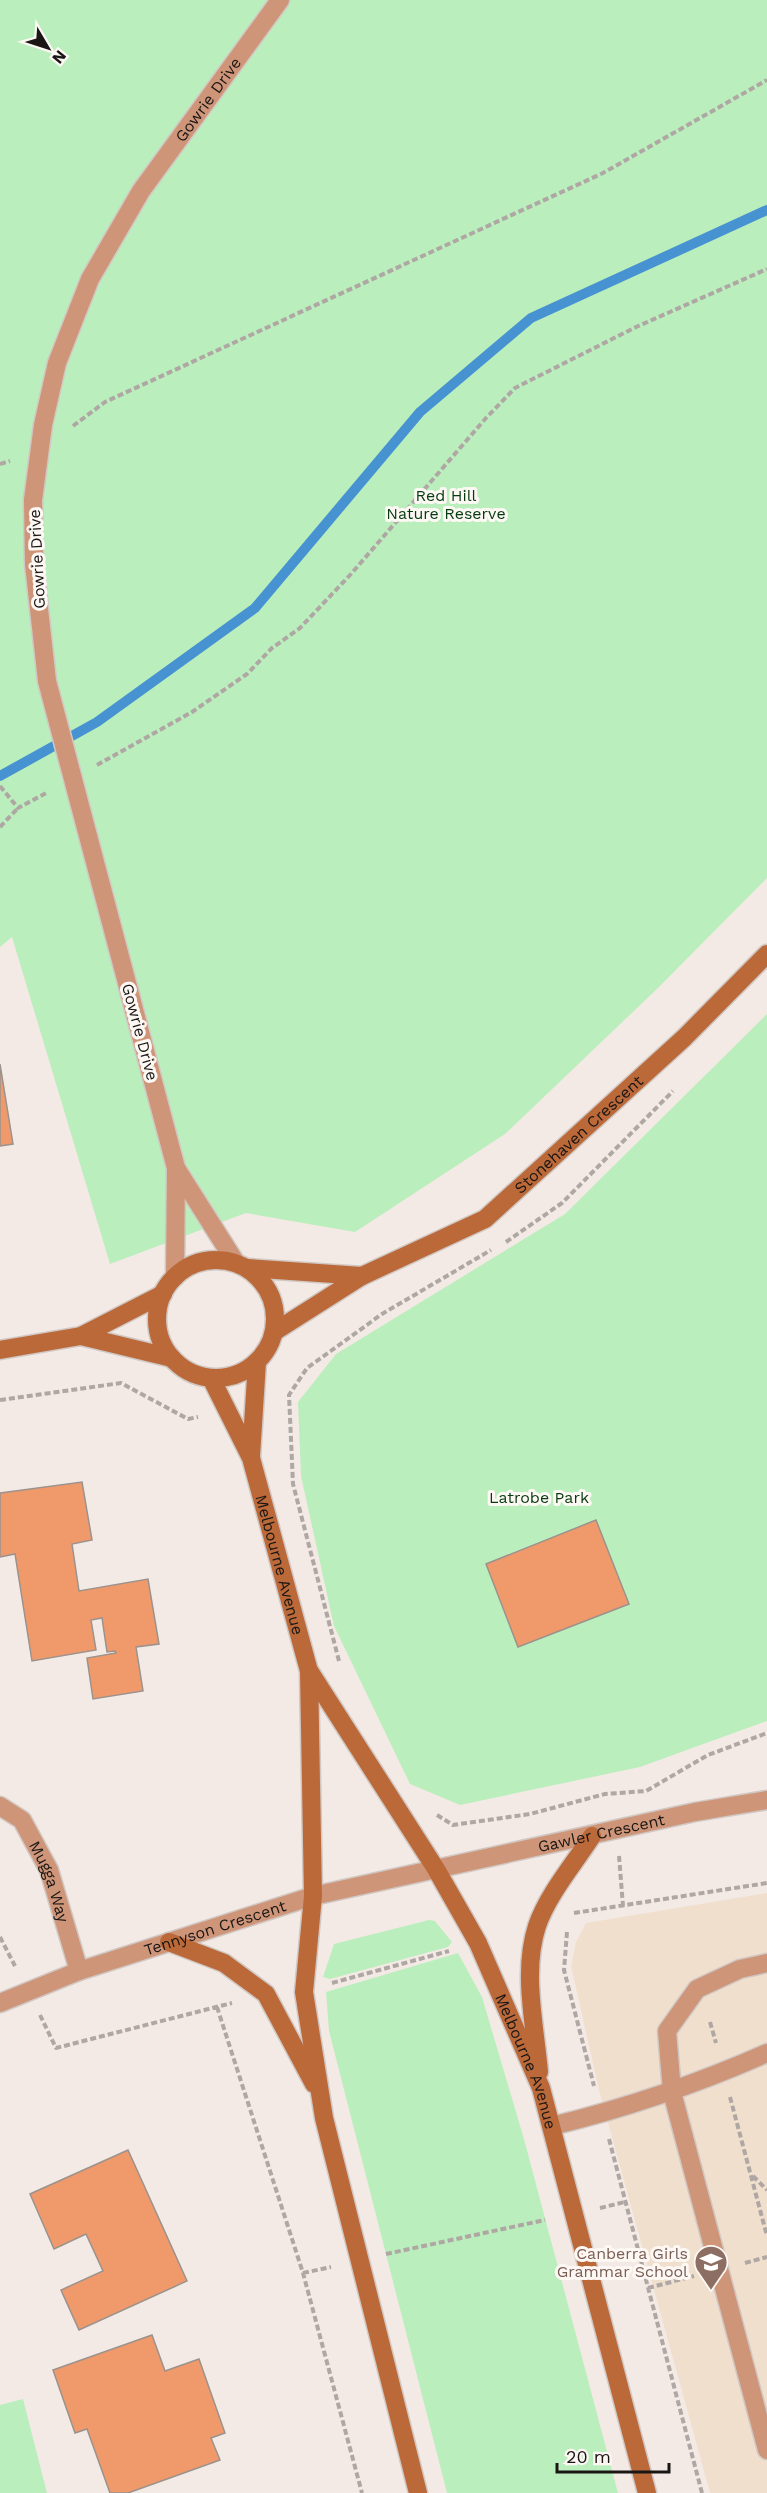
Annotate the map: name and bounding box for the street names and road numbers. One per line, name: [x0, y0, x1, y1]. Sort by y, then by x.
street label: Gowrie Drive: [171, 54, 245, 145]
street label: Gowrie Drive: [25, 509, 49, 609]
street label: Gowrie Drive: [118, 981, 162, 1083]
street label: Stonehaven Crescent: [510, 1071, 647, 1197]
street label: Melbourne Avenue: [252, 1493, 308, 1637]
street label: Gawler Crescent: [536, 1809, 667, 1856]
street label: Mugga Way: [26, 1837, 74, 1925]
street label: Tennyson Crescent: [142, 1896, 289, 1959]
street label: Melbourne Avenue: [492, 1990, 561, 2131]

